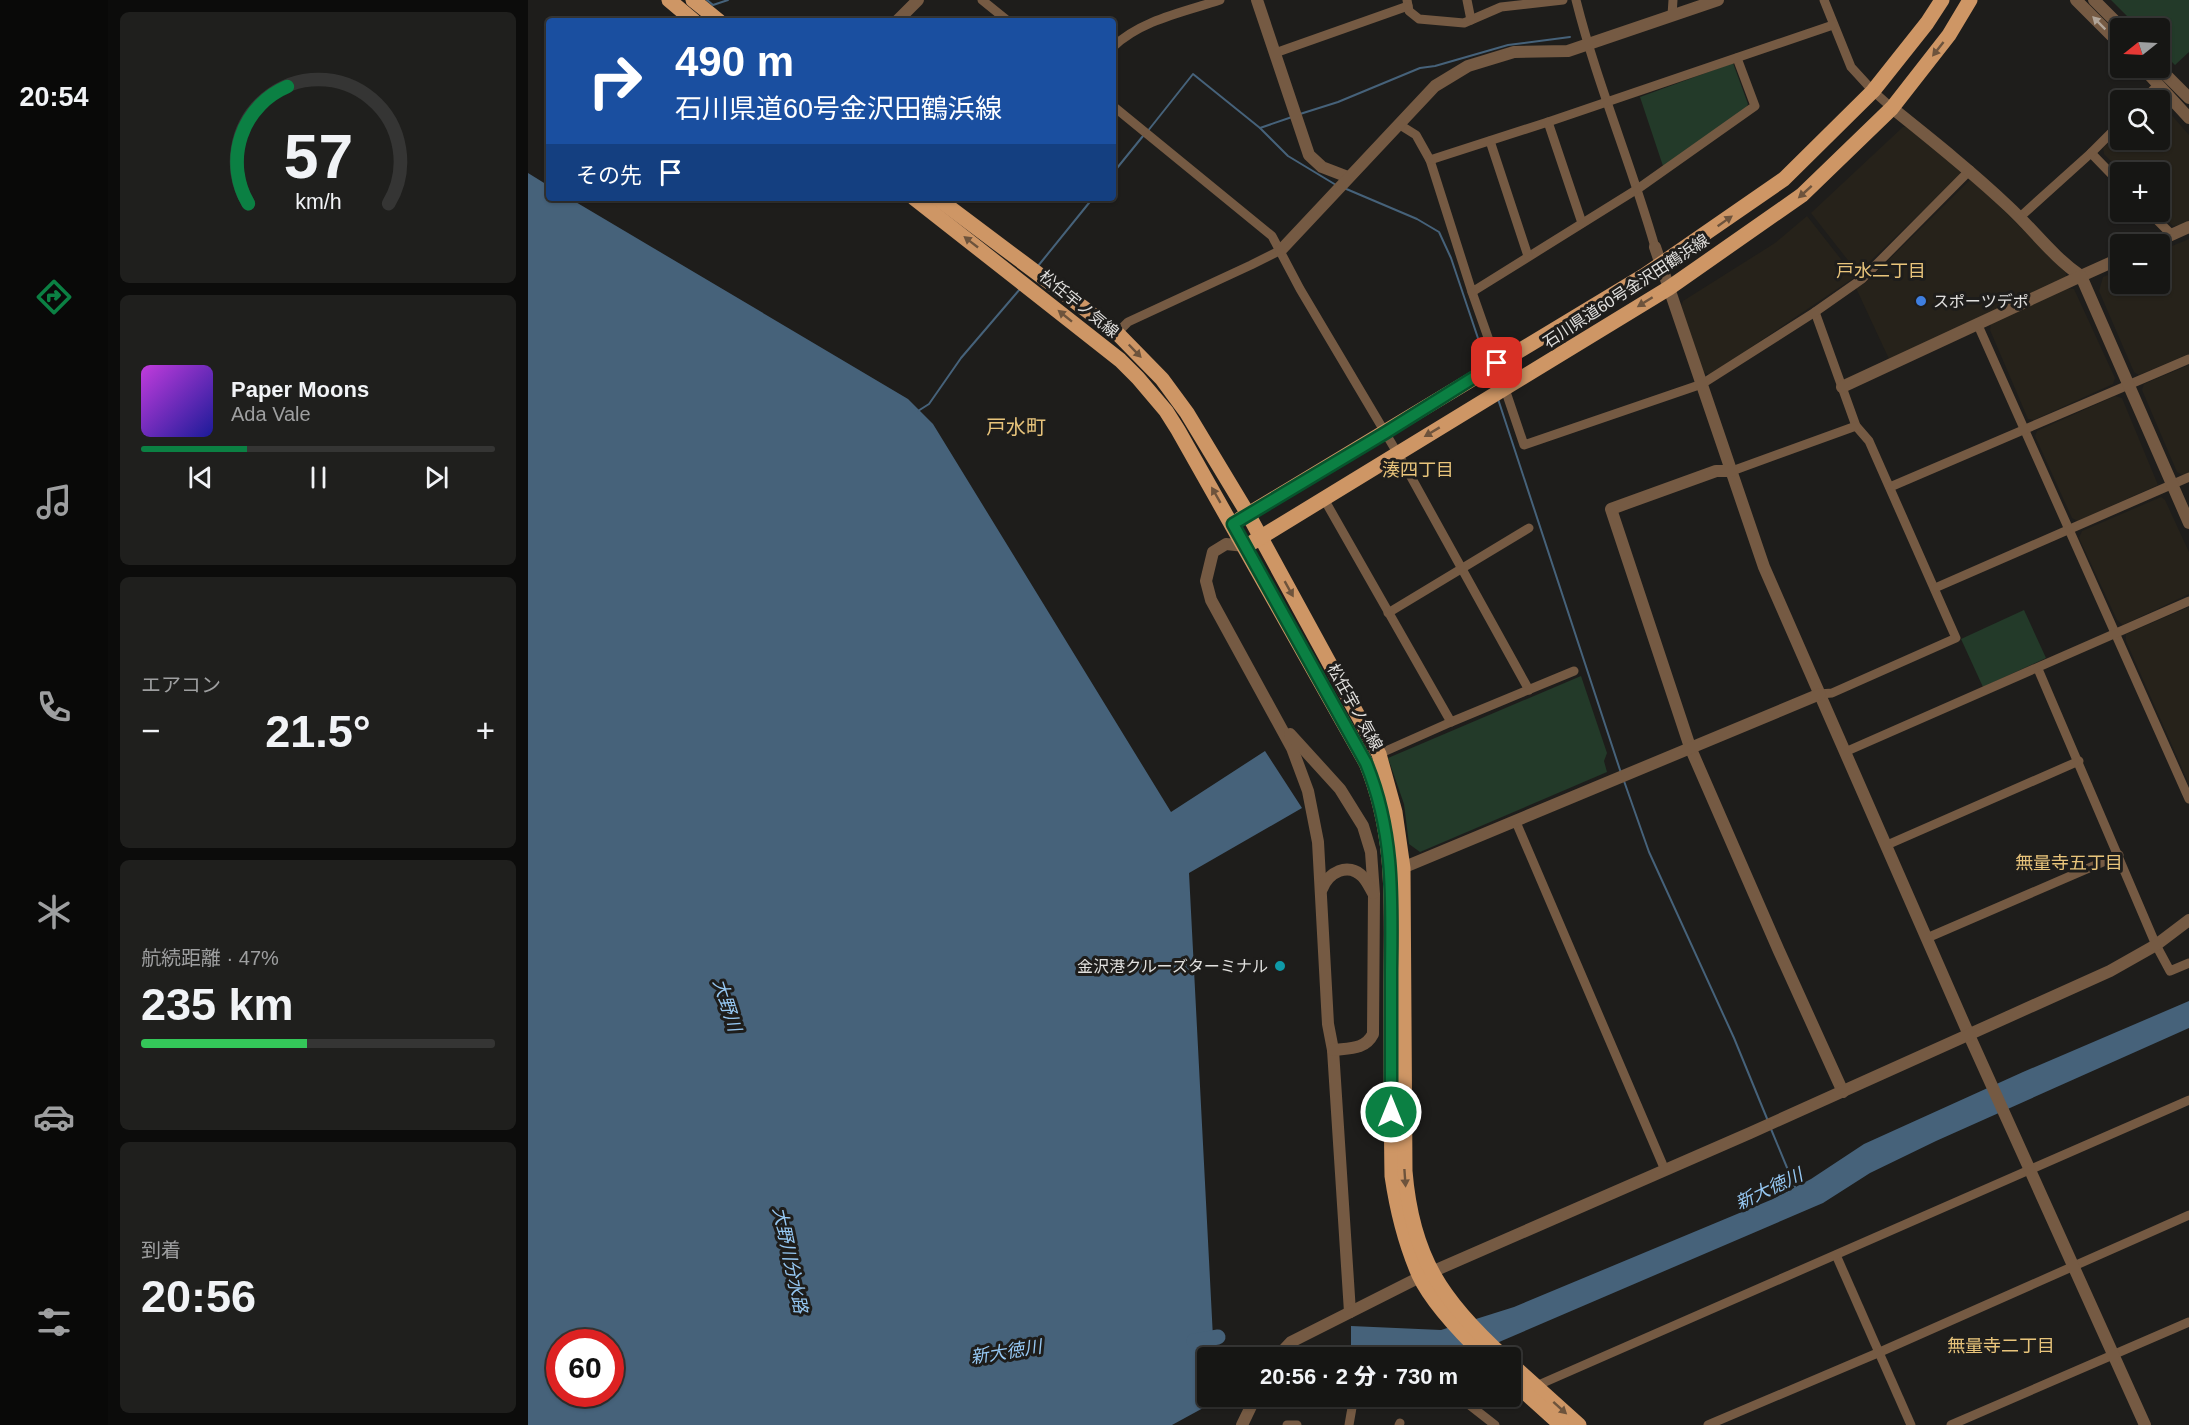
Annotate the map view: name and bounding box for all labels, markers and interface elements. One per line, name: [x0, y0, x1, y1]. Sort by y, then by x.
one-way arrow: [2092, 16, 2106, 30]
north arrow: [2110, 18, 2170, 78]
map controls: [2110, 18, 2170, 294]
text: 490 m: [675, 38, 794, 85]
one-way arrow: [1931, 41, 1944, 57]
icon: right: [576, 42, 654, 120]
text: 20:54: [19, 82, 89, 112]
button: search: [2110, 90, 2170, 150]
text: 石川県道60号金沢田鶴浜線: [675, 94, 1002, 124]
text: 57: [283, 122, 353, 191]
icon: arrive: [654, 156, 687, 189]
button: +: [2110, 162, 2170, 222]
text: その先: [576, 163, 642, 188]
one-way arrow: [1798, 185, 1813, 199]
text: km/h: [295, 191, 341, 215]
one-way arrow: [1716, 215, 1732, 227]
street label: 石川県道60号金沢田鶴浜線: [1540, 231, 1712, 351]
button: −: [2110, 234, 2170, 294]
one-way arrow: [963, 236, 978, 248]
district label: 戸水二丁目: [1836, 261, 1926, 281]
street label: 松任宇ノ気線: [1036, 267, 1122, 341]
icon: directions: [33, 276, 75, 318]
place label: スポーツデポ: [1933, 293, 2029, 310]
marker: スポーツデポ: [1914, 294, 1928, 308]
one-way arrow: [1637, 297, 1653, 308]
one-way arrow: [1058, 311, 1073, 323]
pin: [1471, 337, 1522, 388]
one-way arrow: [1127, 343, 1141, 357]
icon: arrive: [1480, 346, 1513, 379]
text: Paper Moons: [231, 377, 369, 402]
text: Ada Vale: [231, 403, 311, 425]
district label: 戸水町: [986, 416, 1046, 438]
one-way arrow: [1424, 427, 1440, 438]
district label: 湊四丁目: [1382, 460, 1454, 480]
icon: previous: [184, 461, 217, 494]
icon: pause: [302, 461, 335, 494]
icon: next: [420, 461, 453, 494]
icon: music: [33, 481, 75, 523]
one-way arrow: [1211, 487, 1221, 504]
one-way arrow: [1284, 581, 1294, 598]
street label: 松任宇ノ気線: [1324, 661, 1386, 753]
text: エアコン: [141, 674, 221, 696]
icon: phone: [33, 686, 75, 728]
text: 21.5°: [265, 706, 371, 757]
text: −: [141, 712, 160, 749]
text: +: [476, 712, 495, 749]
district label: 無量寺五丁目: [2015, 853, 2123, 873]
icon: climate: [33, 891, 75, 933]
text: 航続距離 · 47%: [141, 947, 279, 969]
place label: 金沢港クルーズターミナル: [1077, 958, 1268, 975]
marker: 金沢港クルーズターミナル: [1273, 959, 1287, 973]
water label: 大野川: [709, 976, 745, 1036]
text: 235 km: [141, 979, 294, 1030]
position arrow: [1359, 1080, 1423, 1144]
icon: car: [33, 1096, 75, 1138]
water label: 新大徳川: [1732, 1164, 1808, 1213]
one-way arrow: [1401, 1169, 1410, 1188]
water label: 大野川分水路: [769, 1205, 811, 1317]
text: 到着: [141, 1239, 181, 1261]
text: 20:56: [141, 1271, 256, 1322]
icon: filters: [33, 1301, 75, 1343]
speed limit sign: 60: [546, 1329, 624, 1407]
water label: 新大徳川: [969, 1336, 1045, 1368]
district label: 無量寺二丁目: [1947, 1336, 2055, 1356]
text: 20:56 · 2 分 · 730 m: [1260, 1364, 1458, 1389]
one-way arrow: [1553, 1401, 1568, 1415]

